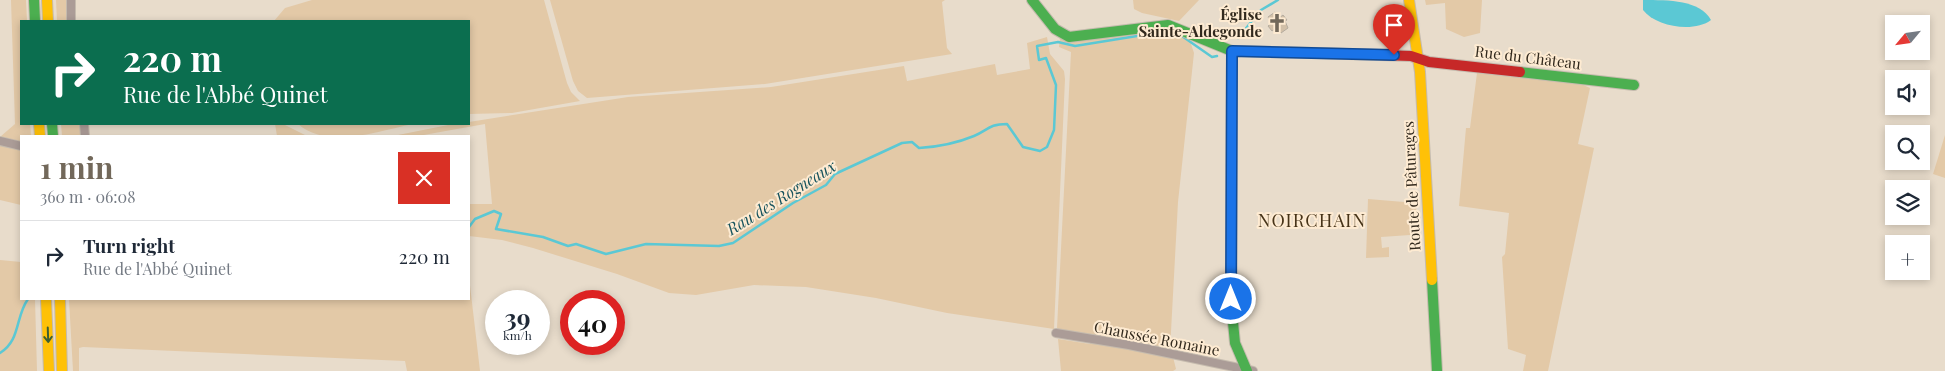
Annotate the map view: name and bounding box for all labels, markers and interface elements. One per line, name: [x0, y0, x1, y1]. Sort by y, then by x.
place label: Église Sainte-Aldegonde: [1138, 4, 1262, 41]
pin: [1373, 4, 1415, 55]
icon: arrive: [1380, 11, 1408, 39]
church icon: Église Sainte-Aldegonde: [1266, 12, 1288, 34]
north arrow: [1885, 15, 1930, 60]
map controls: [1885, 15, 1930, 280]
text: 220 m: [123, 34, 222, 81]
icon: right: [40, 40, 105, 105]
street label: Rue du Château: [1474, 41, 1582, 73]
button: sound: [1885, 70, 1930, 115]
text: Rue de l'Abbé Quinet: [123, 79, 328, 109]
street label: Route de Pâturages: [1398, 121, 1424, 251]
button: search: [1885, 125, 1930, 170]
text: 1 min: [40, 147, 114, 187]
button: close: [398, 152, 450, 204]
water label: Rau des Rogneaux: [721, 155, 840, 240]
button: layers: [1885, 180, 1930, 225]
text: 360 m · 06:08: [40, 186, 136, 207]
district label: NOIRCHAIN: [1258, 208, 1366, 232]
text: Turn right: [83, 232, 175, 258]
button: +: [1885, 235, 1930, 280]
icon: right: [40, 242, 68, 270]
text: 220 m: [399, 243, 450, 269]
text: Rue de l'Abbé Quinet: [83, 258, 232, 279]
position arrow: [1204, 272, 1256, 324]
speed limit sign: 40: [560, 290, 625, 355]
text: 39: [504, 300, 531, 333]
street label: Chaussée Romaine: [1093, 316, 1221, 360]
one-way arrow: [43, 327, 52, 343]
text: km/h: [503, 327, 532, 343]

